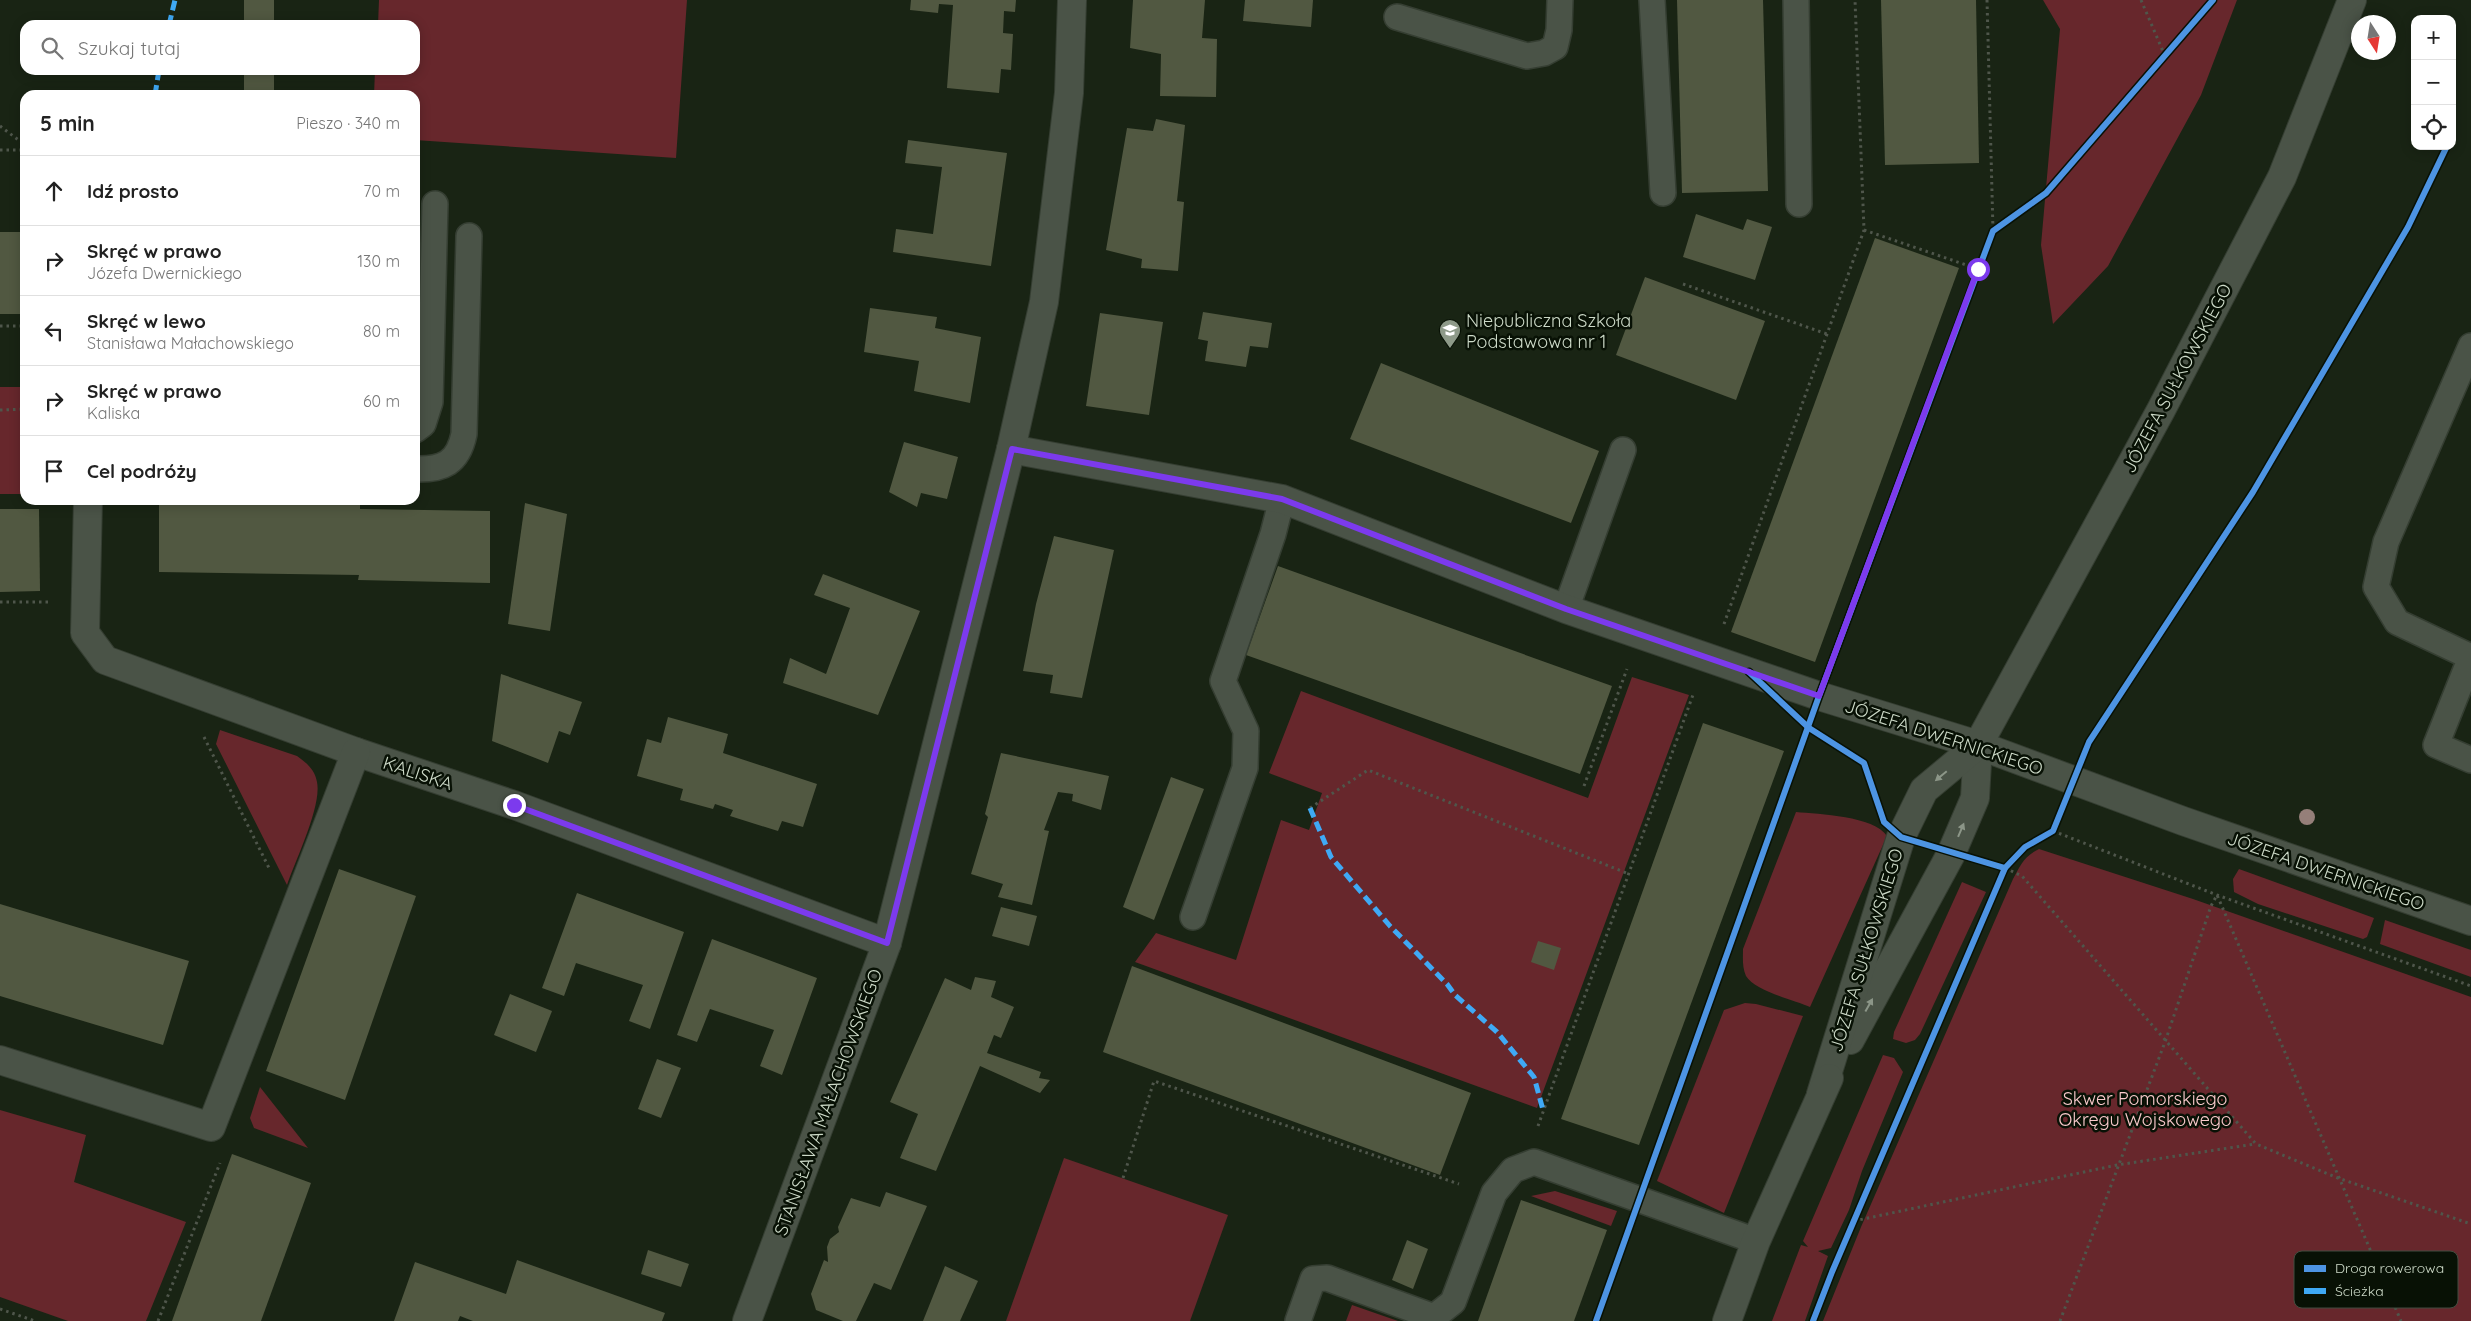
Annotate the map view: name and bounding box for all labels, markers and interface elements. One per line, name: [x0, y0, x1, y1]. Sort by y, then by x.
north arrow: [2351, 15, 2396, 60]
map controls: [2411, 15, 2456, 150]
button: +: [2411, 15, 2456, 60]
search box: [20, 20, 420, 75]
icon: search: [38, 34, 66, 62]
text: Szukaj tutaj: [78, 36, 181, 60]
button: −: [2411, 60, 2456, 105]
button: locate: [2411, 105, 2456, 150]
text: 5 min: [40, 110, 95, 136]
text: Pieszo · 340 m: [296, 113, 400, 133]
icon: ahead: [40, 177, 68, 205]
text: Idź prosto: [87, 179, 179, 203]
text: 70 m: [363, 181, 400, 201]
text: Skręć w prawo: [87, 239, 222, 263]
icon: right: [40, 247, 68, 275]
text: 130 m: [357, 251, 400, 271]
route start: [1967, 258, 1990, 281]
text: Józefa Dwernickiego: [87, 263, 242, 283]
street label: JÓZEFA SUŁKOWSKIEGO: [2117, 279, 2237, 477]
text: Skręć w lewo: [87, 309, 206, 333]
place label: Niepubliczna Szkoła Podstawowa nr 1: [1466, 309, 1631, 353]
icon: left: [40, 317, 68, 345]
school or university icon: Niepubliczna Szkoła Podstawowa nr 1: [1438, 318, 1462, 349]
text: 80 m: [363, 321, 400, 341]
text: Stanisława Małachowskiego: [87, 333, 294, 353]
text: Skręć w prawo: [87, 379, 222, 403]
icon: right: [40, 387, 68, 415]
text: 60 m: [363, 391, 400, 411]
text: Kaliska: [87, 403, 140, 423]
icon: arrive: [40, 457, 68, 485]
text: Cel podróży: [87, 459, 197, 483]
street label: JÓZEFA DWERNICKIEGO: [1842, 694, 2046, 780]
street label: KALISKA: [380, 751, 456, 795]
one-way arrow: [1934, 771, 1947, 782]
route end: [503, 794, 526, 817]
one-way arrow: [1958, 823, 1966, 837]
street label: JÓZEFA DWERNICKIEGO: [2224, 826, 2428, 916]
street label: JÓZEFA SUŁKOWSKIEGO: [1824, 846, 1908, 1054]
street label: STANISŁAWA MAŁACHOWSKIEGO: [769, 966, 887, 1238]
one-way arrow: [1865, 997, 1873, 1012]
park label: Skwer Pomorskiego Okręgu Wojskowego: [2058, 1087, 2232, 1131]
legend: [2294, 1251, 2458, 1308]
text: Droga rowerowa: [2335, 1259, 2444, 1277]
text: Ścieżka: [2335, 1282, 2384, 1300]

